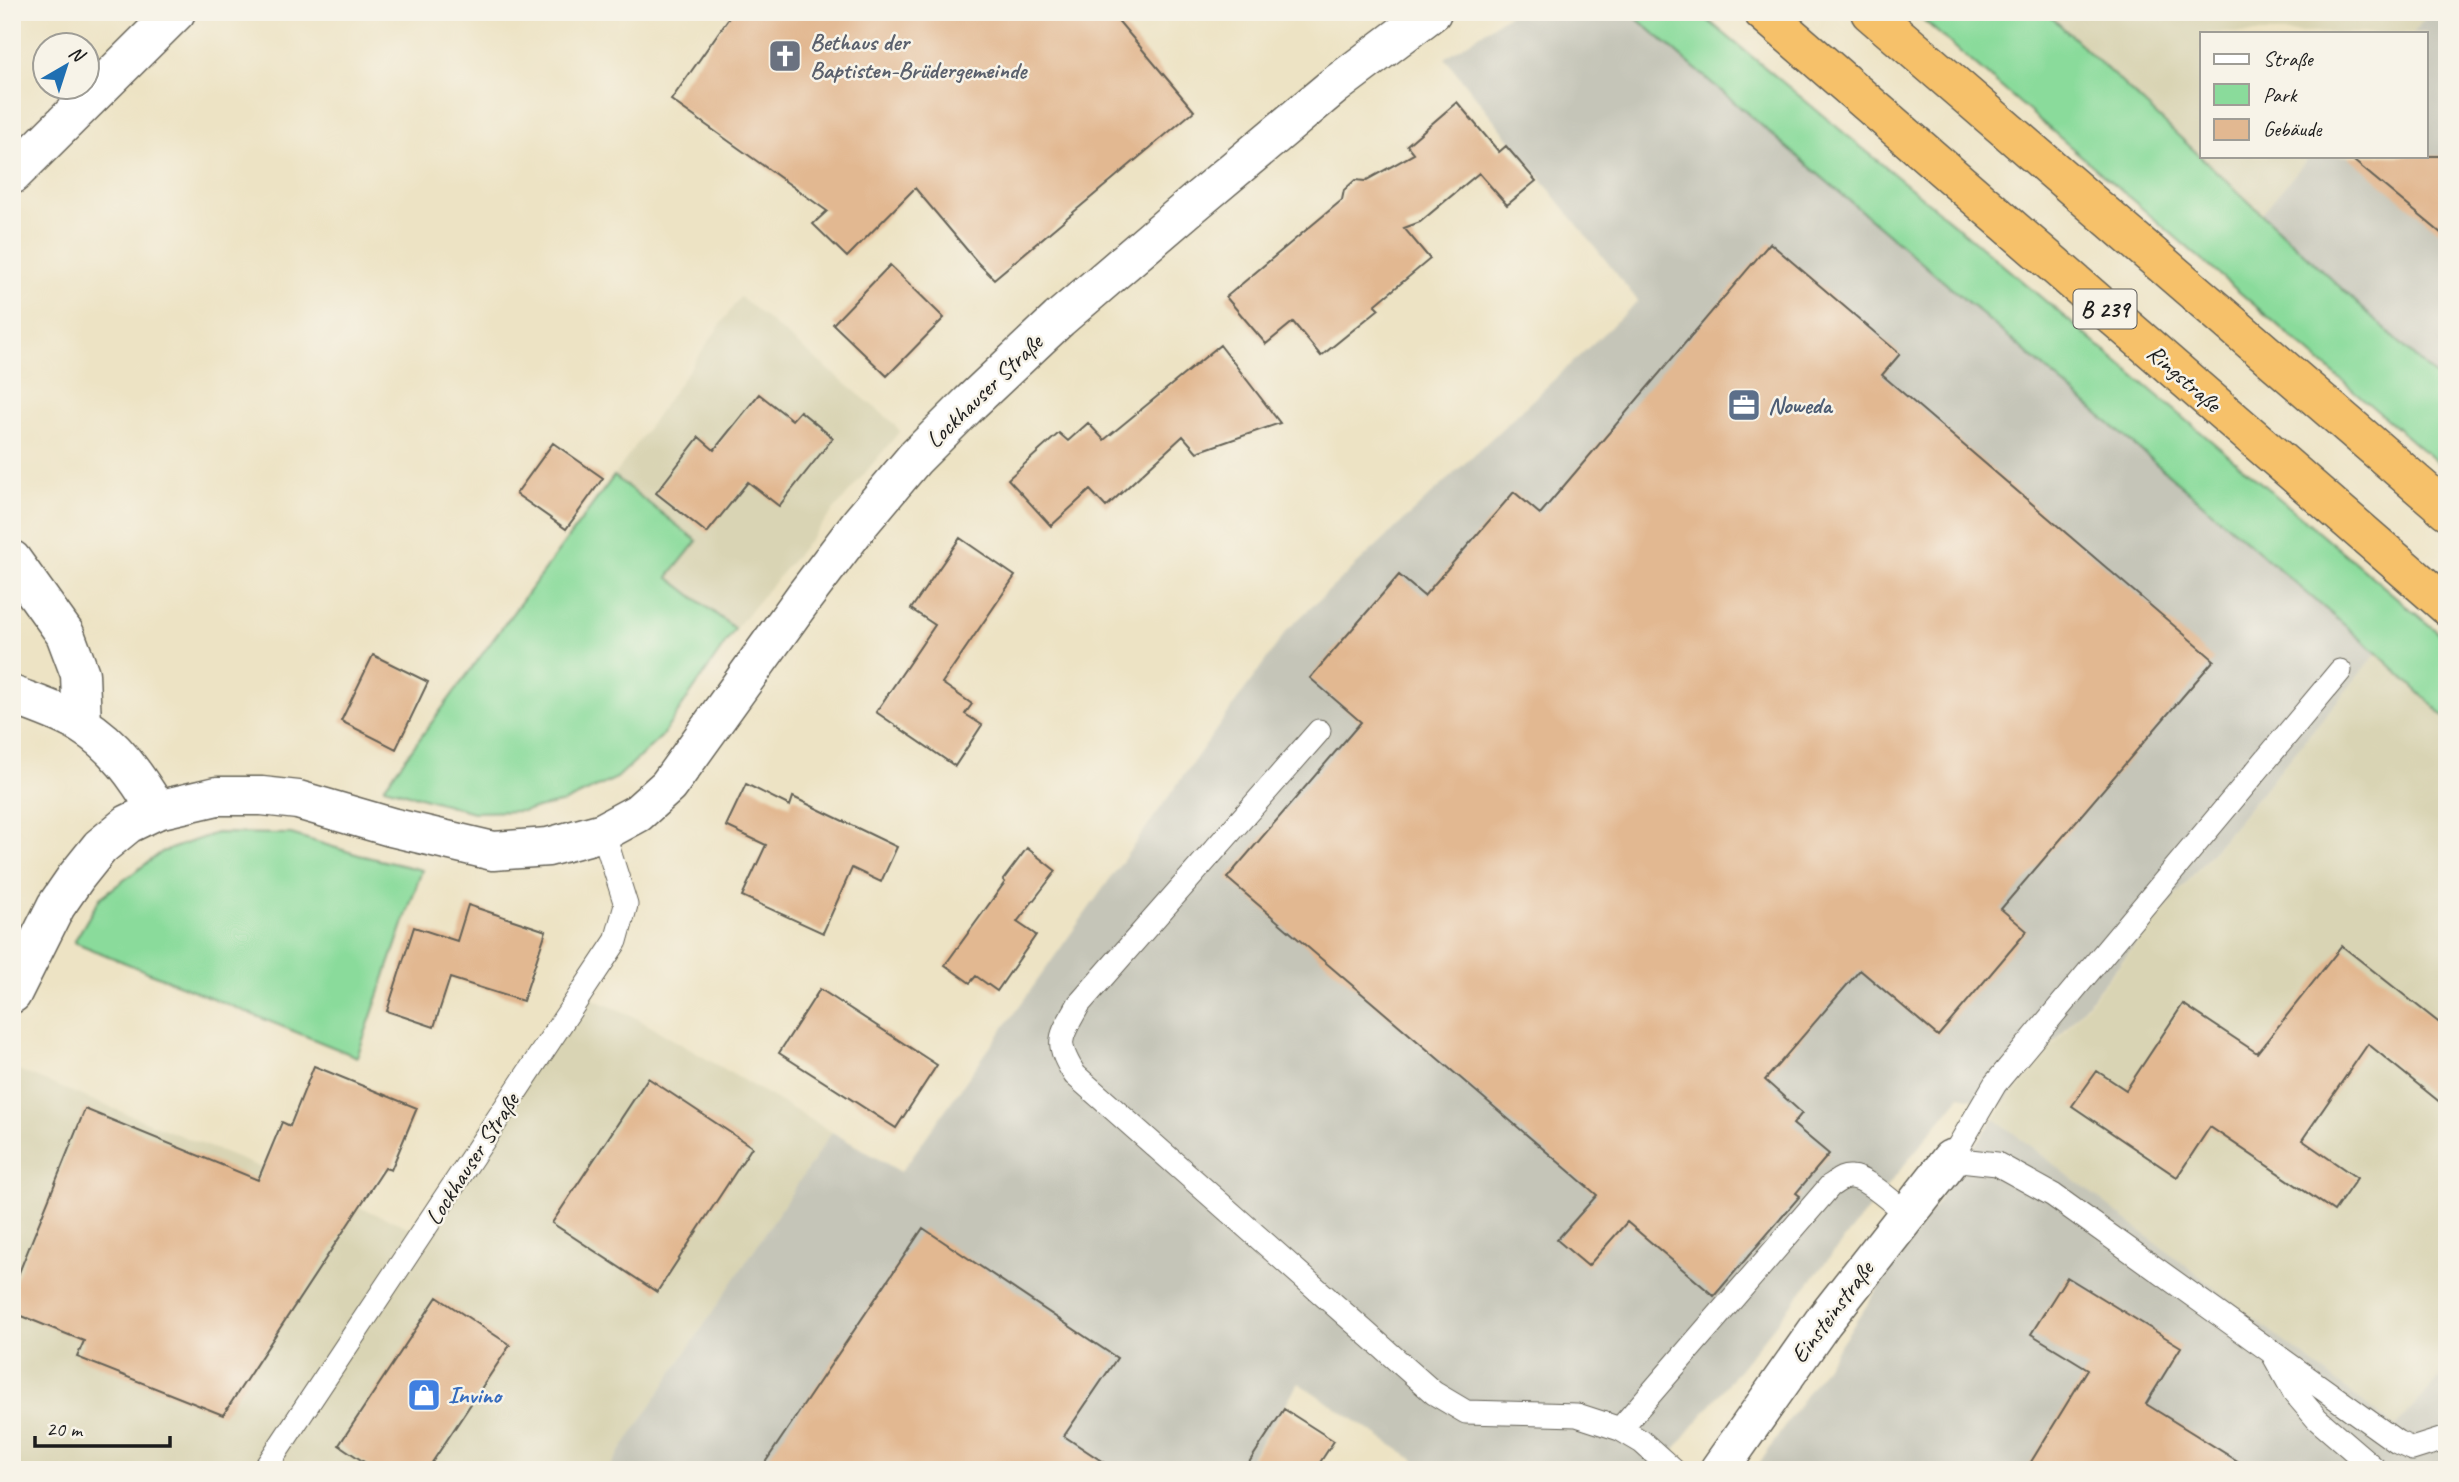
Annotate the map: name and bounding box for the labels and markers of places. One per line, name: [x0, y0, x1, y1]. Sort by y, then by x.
place label: Bethaus der Baptisten-Brüdergemeinde: [810, 27, 1028, 85]
church icon: Bethaus der Baptisten-Brüdergemeinde: [766, 37, 804, 75]
office icon: Noweda: [1725, 386, 1763, 424]
place label: Noweda: [1768, 390, 1833, 420]
shop icon: Invino: [405, 1376, 443, 1414]
place label: Invino: [448, 1380, 503, 1410]

